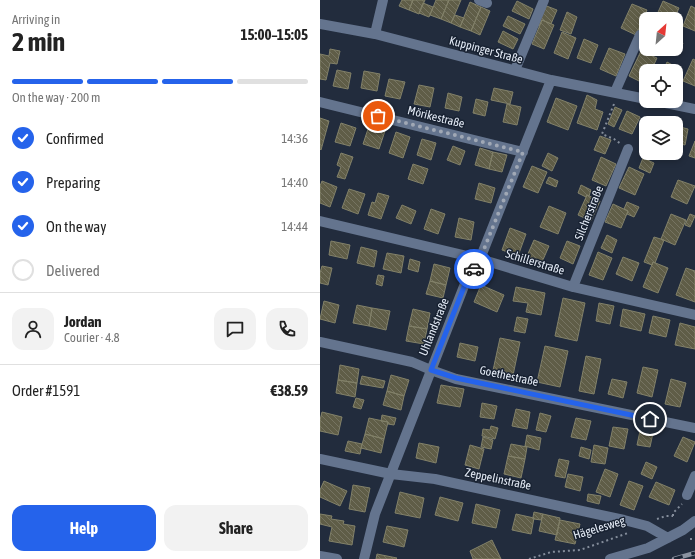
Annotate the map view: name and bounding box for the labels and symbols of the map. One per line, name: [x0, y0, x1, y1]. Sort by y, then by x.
north arrow: [639, 12, 683, 56]
street label: Kuppinger Straße: [448, 33, 524, 67]
pin: [361, 99, 395, 133]
street label: Mörikestraße: [406, 103, 466, 131]
street label: Silcherstraße: [572, 184, 606, 242]
street label: Schillerstraße: [504, 246, 566, 278]
courier: [454, 249, 494, 289]
street label: Uhlandstraße: [416, 296, 452, 358]
street label: Goethestraße: [478, 363, 540, 389]
pin: [633, 402, 667, 436]
street label: Zeppelinstraße: [464, 465, 532, 493]
street label: Hägelesweg: [571, 513, 627, 542]

